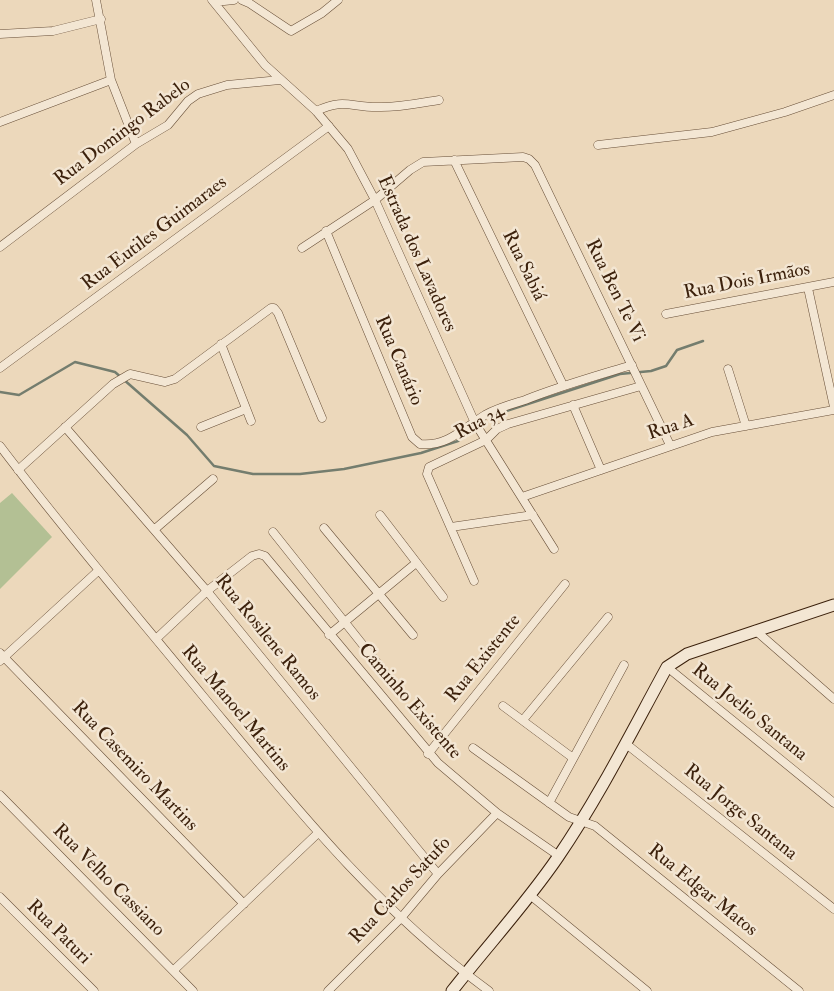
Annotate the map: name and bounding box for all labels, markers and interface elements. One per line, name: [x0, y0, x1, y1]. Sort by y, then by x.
street label: Rua Domingo Rabelo: [51, 74, 195, 192]
street label: Rua Eutiles Guimaraes: [78, 172, 232, 296]
street label: Estrada dos Lavadores: [371, 172, 461, 336]
street label: Rua Sabiá: [496, 227, 550, 305]
street label: Rua Ben Te Vi: [579, 236, 649, 346]
street label: Rua Dois Irmãos: [682, 259, 812, 305]
street label: Rua Canário: [369, 313, 427, 409]
street label: Rua 34: [451, 401, 509, 445]
street label: Rua A: [645, 410, 697, 446]
street label: Rua Rosilene Ramos: [209, 570, 325, 706]
street label: Rua Existente: [442, 610, 526, 708]
street label: Caminho Existente: [353, 639, 465, 765]
street label: Rua Manoel Martins: [176, 641, 294, 777]
street label: Rua Joelio Santana: [687, 659, 811, 767]
street label: Rua Casemiro Martins: [66, 697, 202, 837]
street label: Rua Jorge Santana: [679, 760, 801, 866]
street label: Rua Velho Cassiano: [47, 820, 169, 942]
street label: Rua Carlos Satufo: [346, 833, 456, 949]
street label: Rua Edgar Matos: [643, 840, 761, 942]
street label: Rua Paturi: [21, 896, 95, 970]

